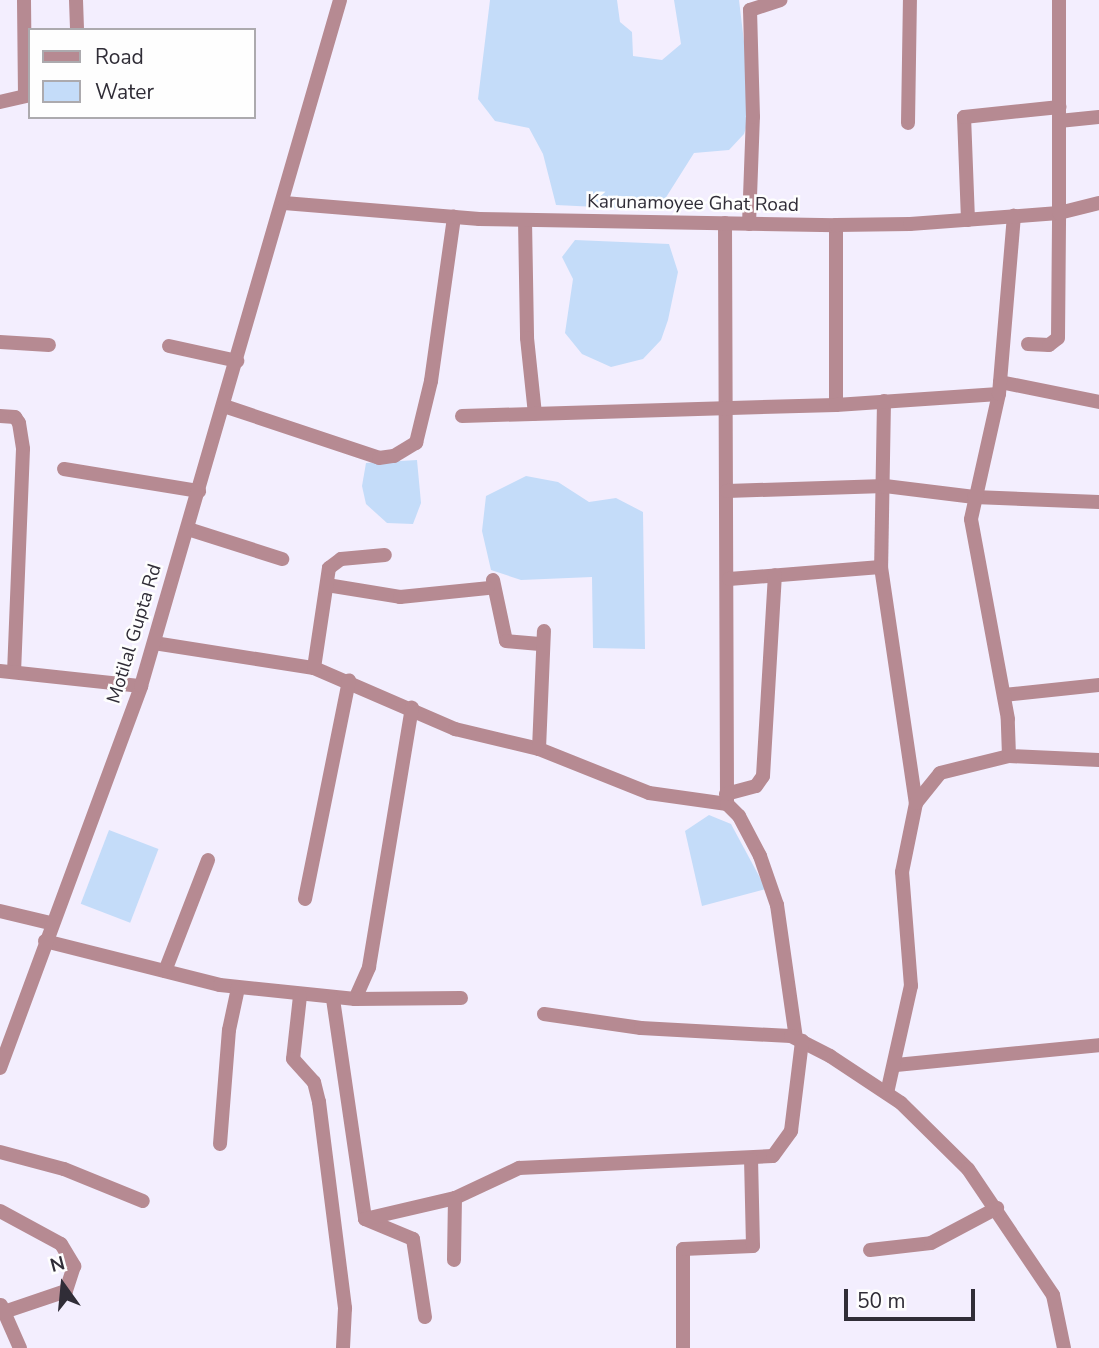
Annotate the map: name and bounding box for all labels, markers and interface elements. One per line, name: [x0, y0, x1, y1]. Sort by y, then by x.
legend: [28, 28, 256, 119]
text: Road: [95, 43, 144, 71]
text: Water: [95, 78, 154, 106]
street label: Karunamoyee Ghat Road: [587, 191, 799, 217]
street label: Motilal Gupta Rd: [103, 562, 167, 706]
north arrow: [28, 1250, 98, 1320]
text: N: [47, 1250, 68, 1279]
scale bar: [847, 1274, 978, 1318]
text: 50 m: [857, 1287, 906, 1315]

